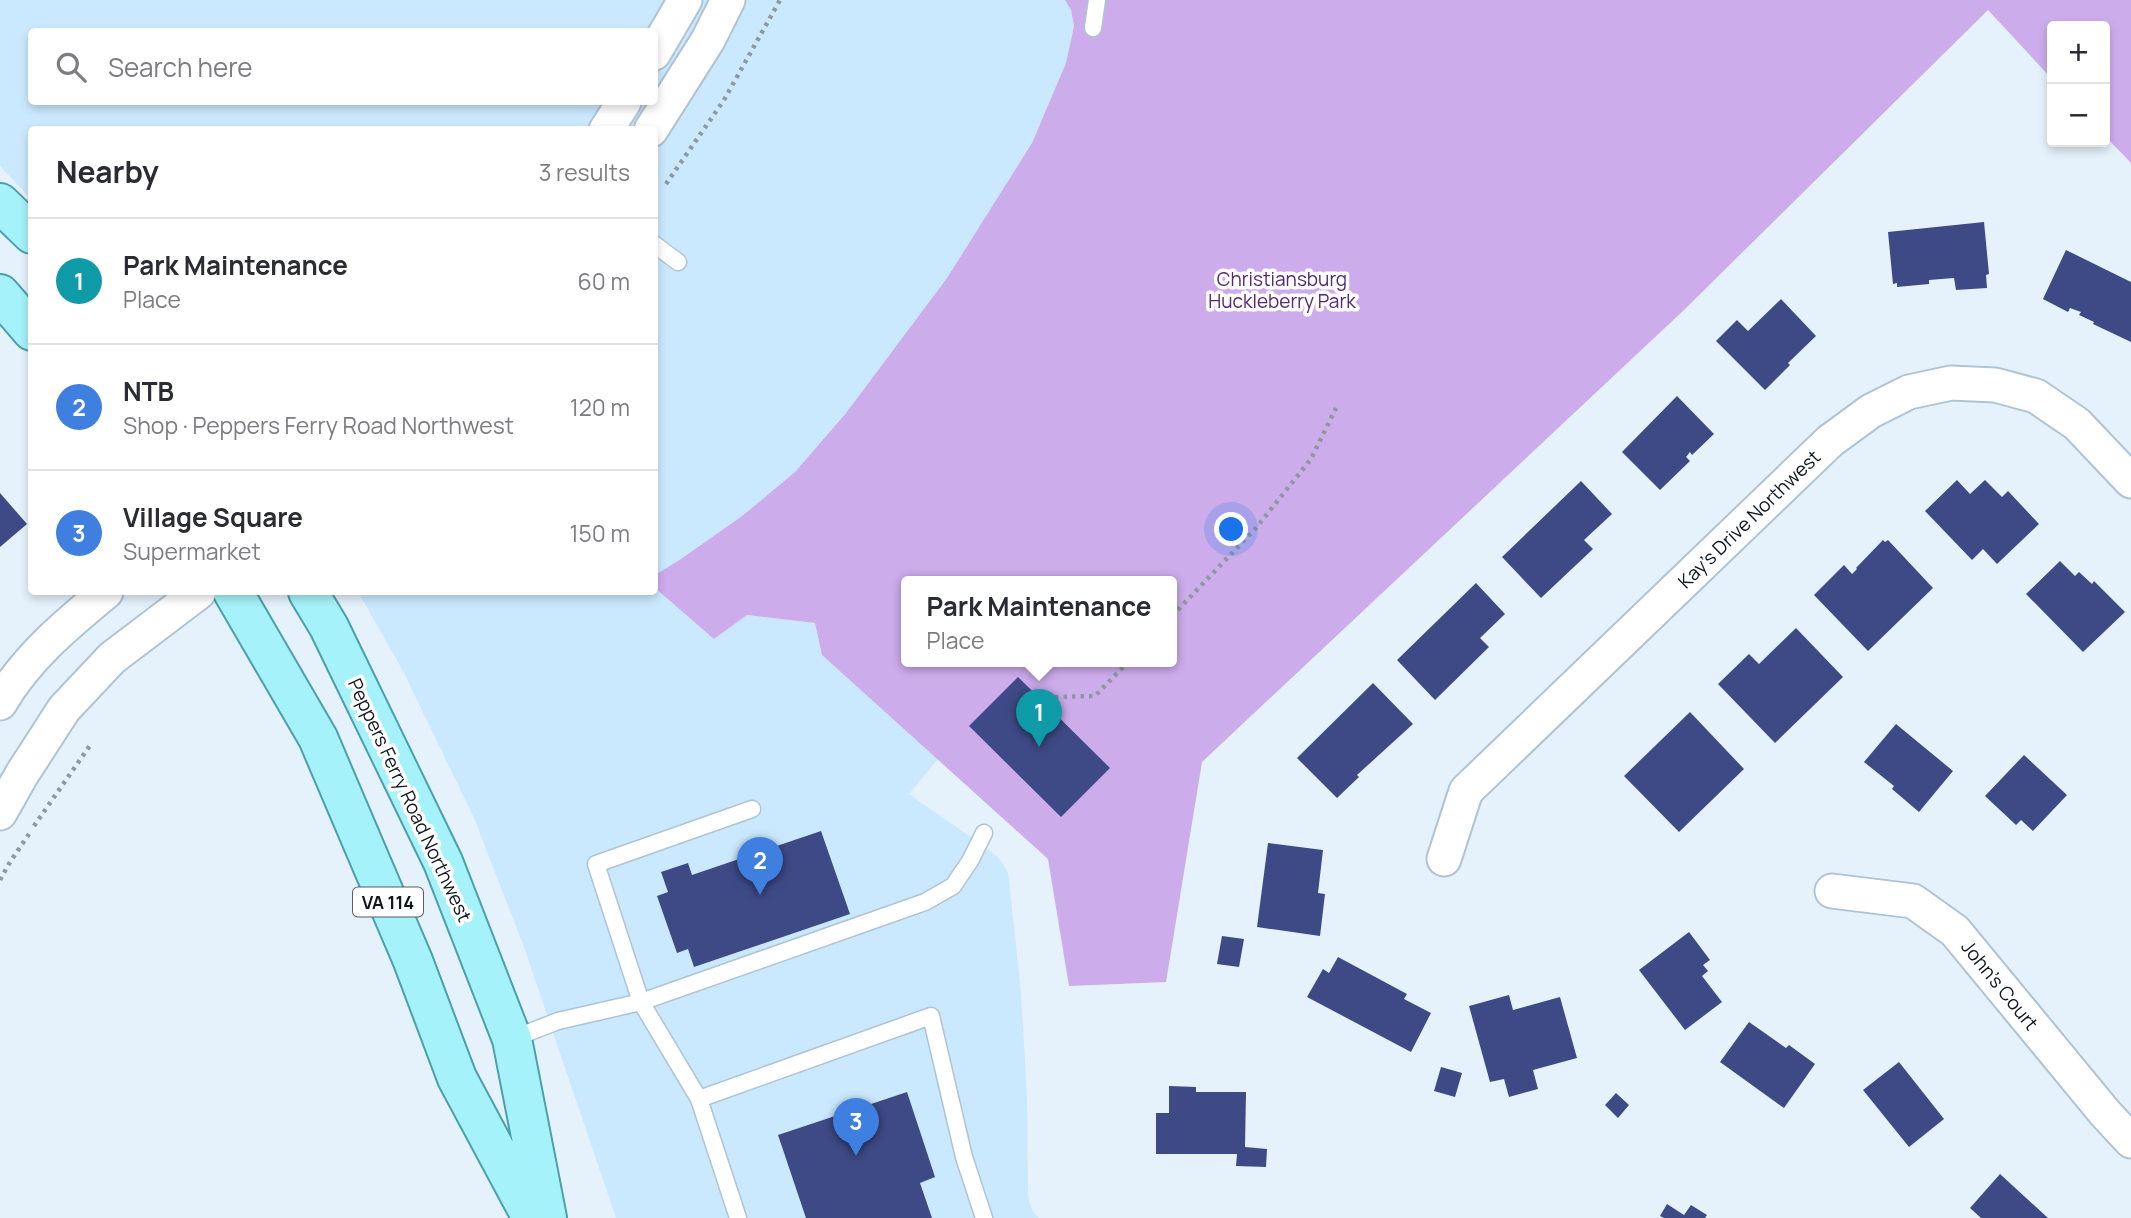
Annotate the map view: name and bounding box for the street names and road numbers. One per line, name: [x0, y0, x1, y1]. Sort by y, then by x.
street label: Kay's Drive Northwest: [1672, 444, 1826, 594]
street label: Peppers Ferry Road Northwest: [342, 674, 478, 926]
road number: VA 114: [353, 888, 423, 917]
street label: John's Court: [1956, 935, 2044, 1035]

